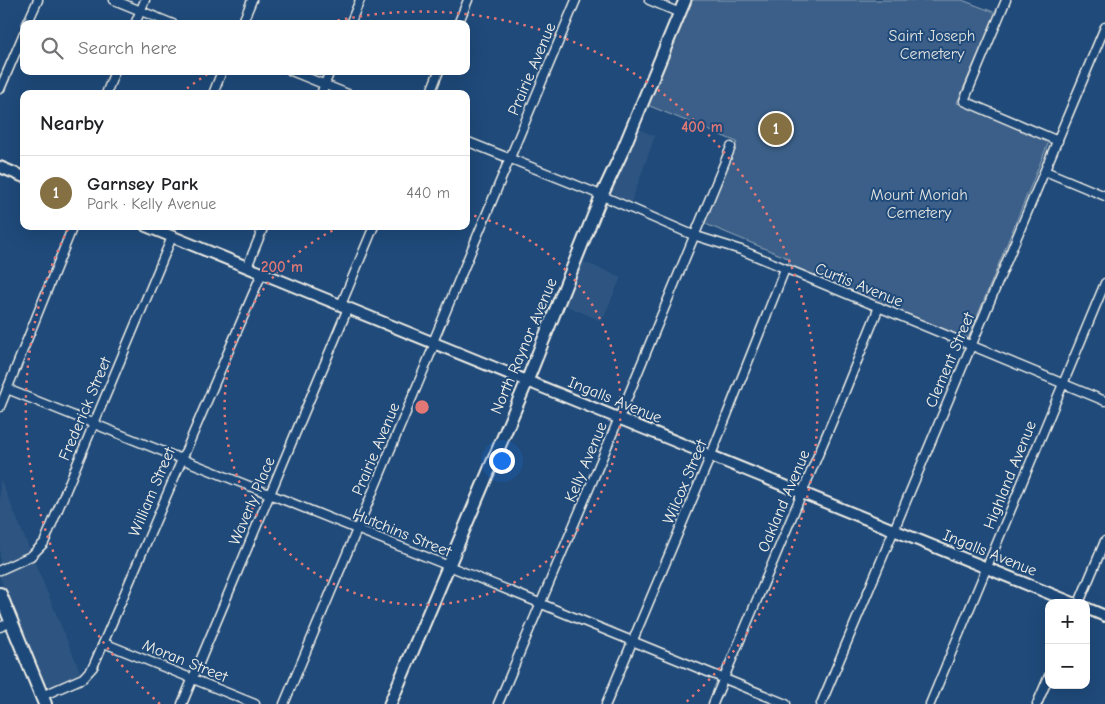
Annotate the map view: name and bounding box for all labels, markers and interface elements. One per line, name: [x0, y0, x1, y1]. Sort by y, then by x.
search box: [20, 20, 470, 75]
street label: Prairie Avenue: [504, 20, 560, 118]
park label: Saint Joseph Cemetery: [889, 27, 975, 63]
icon: search: [38, 34, 66, 62]
text: Search here: [78, 37, 177, 59]
pin: 1: [760, 110, 792, 148]
text: Nearby: [40, 111, 104, 135]
text: 400 m: [681, 118, 723, 136]
text: Garnsey Park: [87, 173, 198, 195]
text: 1: [53, 184, 59, 202]
text: 440 m: [406, 184, 450, 202]
park label: Mount Moriah Cemetery: [870, 186, 968, 222]
text: Park · Kelly Avenue: [87, 195, 216, 213]
text: 200 m: [261, 258, 303, 276]
street label: Curtis Avenue: [812, 259, 906, 311]
street label: North Raynor Avenue: [487, 275, 561, 417]
street label: Clement Street: [922, 309, 978, 410]
street label: Frederick Street: [55, 354, 115, 463]
street label: Ingalls Avenue: [565, 373, 665, 427]
centre of rings: [413, 398, 431, 416]
street label: Prairie Avenue: [348, 400, 404, 498]
street label: Highland Avenue: [980, 418, 1040, 532]
street label: Kelly Avenue: [561, 419, 611, 505]
street label: Wilcox Street: [659, 437, 711, 527]
street label: William Street: [125, 444, 179, 539]
street label: Oakland Avenue: [754, 447, 814, 555]
your location: [489, 448, 515, 474]
street label: Waverly Place: [225, 454, 279, 548]
street label: Hutchins Street: [350, 505, 454, 561]
street label: Ingalls Avenue: [940, 526, 1040, 580]
map controls: [1045, 599, 1090, 689]
button: +: [1045, 599, 1090, 644]
street label: Moran Street: [140, 636, 231, 686]
button: −: [1045, 644, 1090, 689]

